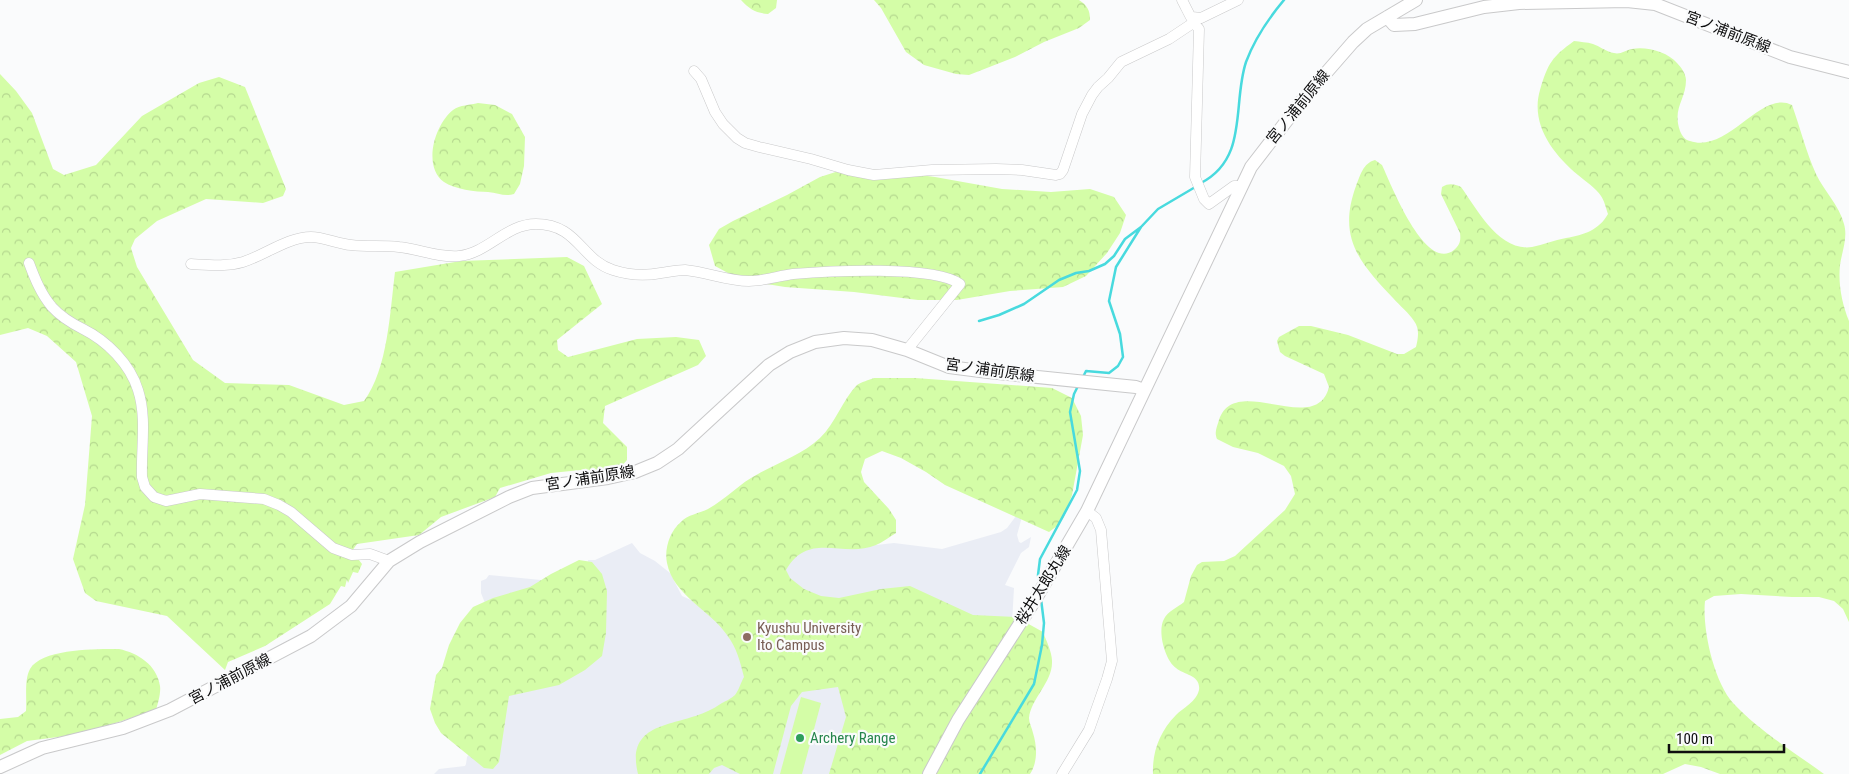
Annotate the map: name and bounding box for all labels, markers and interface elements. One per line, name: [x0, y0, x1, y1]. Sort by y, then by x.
street label: 宮ノ浦前原線: [1683, 7, 1773, 57]
street label: 宮ノ浦前原線: [1263, 66, 1333, 148]
street label: 宮ノ浦前原線: [944, 355, 1036, 385]
street label: 宮ノ浦前原線: [544, 462, 636, 494]
street label: 桜井太郎丸線: [1012, 542, 1074, 628]
place label: Kyushu University Ito Campus: [757, 619, 861, 654]
marker: Kyushu University Ito Campus: [741, 631, 753, 643]
street label: 宮ノ浦前原線: [186, 650, 274, 708]
scale bar: [1669, 722, 1784, 754]
place label: Archery Range: [810, 729, 896, 747]
text: 100 m: [1676, 730, 1713, 748]
marker: Archery Range: [794, 732, 806, 744]

